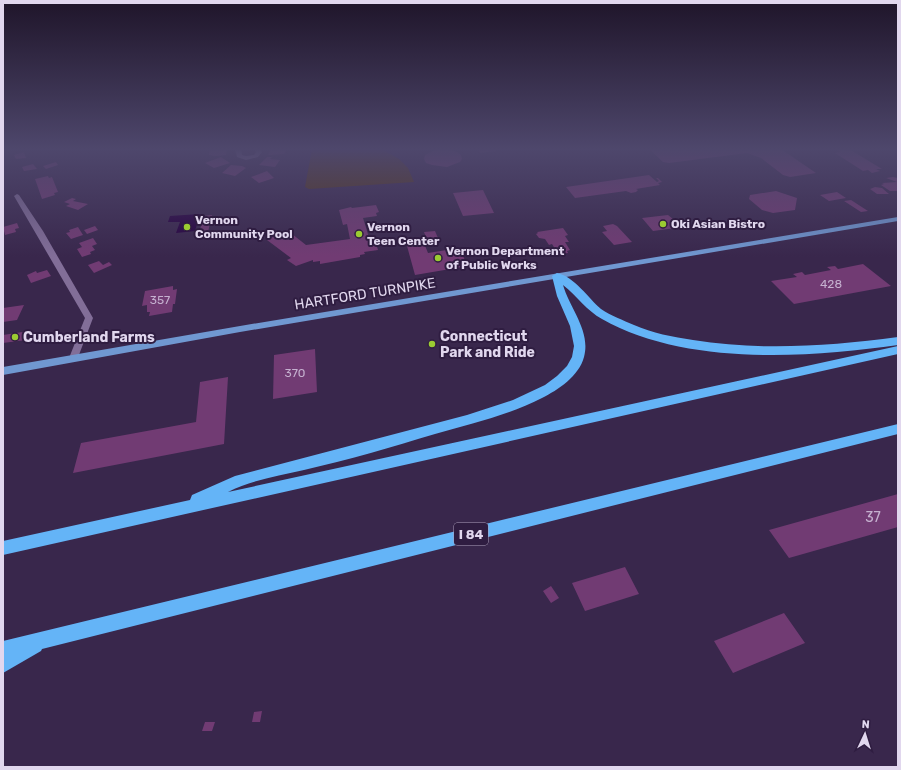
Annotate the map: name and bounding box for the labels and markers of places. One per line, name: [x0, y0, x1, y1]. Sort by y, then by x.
place label: Vernon Community Pool: [195, 213, 293, 241]
place label: Oki Asian Bistro: [671, 217, 765, 231]
marker: Oki Asian Bistro: [658, 219, 668, 229]
place label: Vernon Teen Center: [367, 220, 440, 248]
marker: Vernon Community Pool: [182, 222, 192, 232]
marker: Vernon Teen Center: [354, 229, 364, 239]
place label: Vernon Department of Public Works: [446, 244, 565, 272]
marker: Vernon Department of Public Works: [433, 253, 443, 263]
place label: Connecticut Park and Ride: [440, 328, 535, 361]
place label: Cumberland Farms: [23, 329, 155, 346]
marker: Cumberland Farms: [10, 332, 20, 342]
marker: Connecticut Park and Ride: [427, 339, 437, 349]

